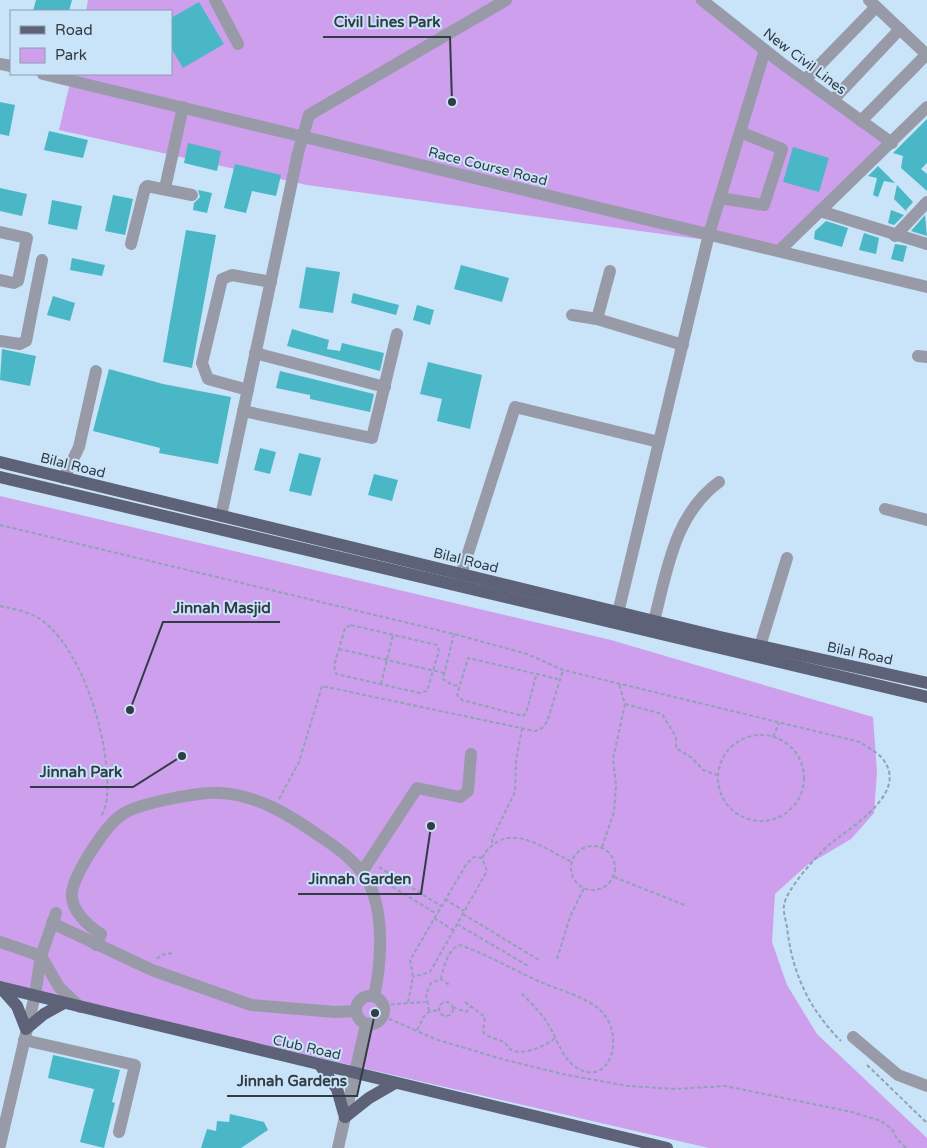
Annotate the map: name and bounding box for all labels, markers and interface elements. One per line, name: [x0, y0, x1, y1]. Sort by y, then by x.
callout: Civil Lines Park: [323, 7, 450, 37]
legend: [10, 10, 172, 75]
text: Civil Lines Park: [334, 13, 440, 31]
text: Road: [55, 21, 93, 39]
street label: New Civil Lines: [760, 25, 850, 98]
text: Park: [55, 46, 87, 64]
street label: Race Course Road: [427, 143, 549, 190]
street label: Bilal Road: [38, 449, 107, 482]
street label: Bilal Road: [431, 544, 500, 577]
callout: Jinnah Masjid: [163, 592, 280, 622]
text: Jinnah Masjid: [172, 599, 271, 618]
street label: Bilal Road: [825, 638, 894, 669]
callout: Jinnah Park: [30, 757, 133, 787]
text: Jinnah Park: [39, 763, 122, 781]
callout: Jinnah Garden: [298, 864, 421, 894]
text: Jinnah Garden: [308, 870, 411, 888]
street label: Club Road: [271, 1031, 343, 1064]
callout: Jinnah Gardens: [227, 1066, 357, 1096]
text: Jinnah Gardens: [236, 1072, 347, 1090]

